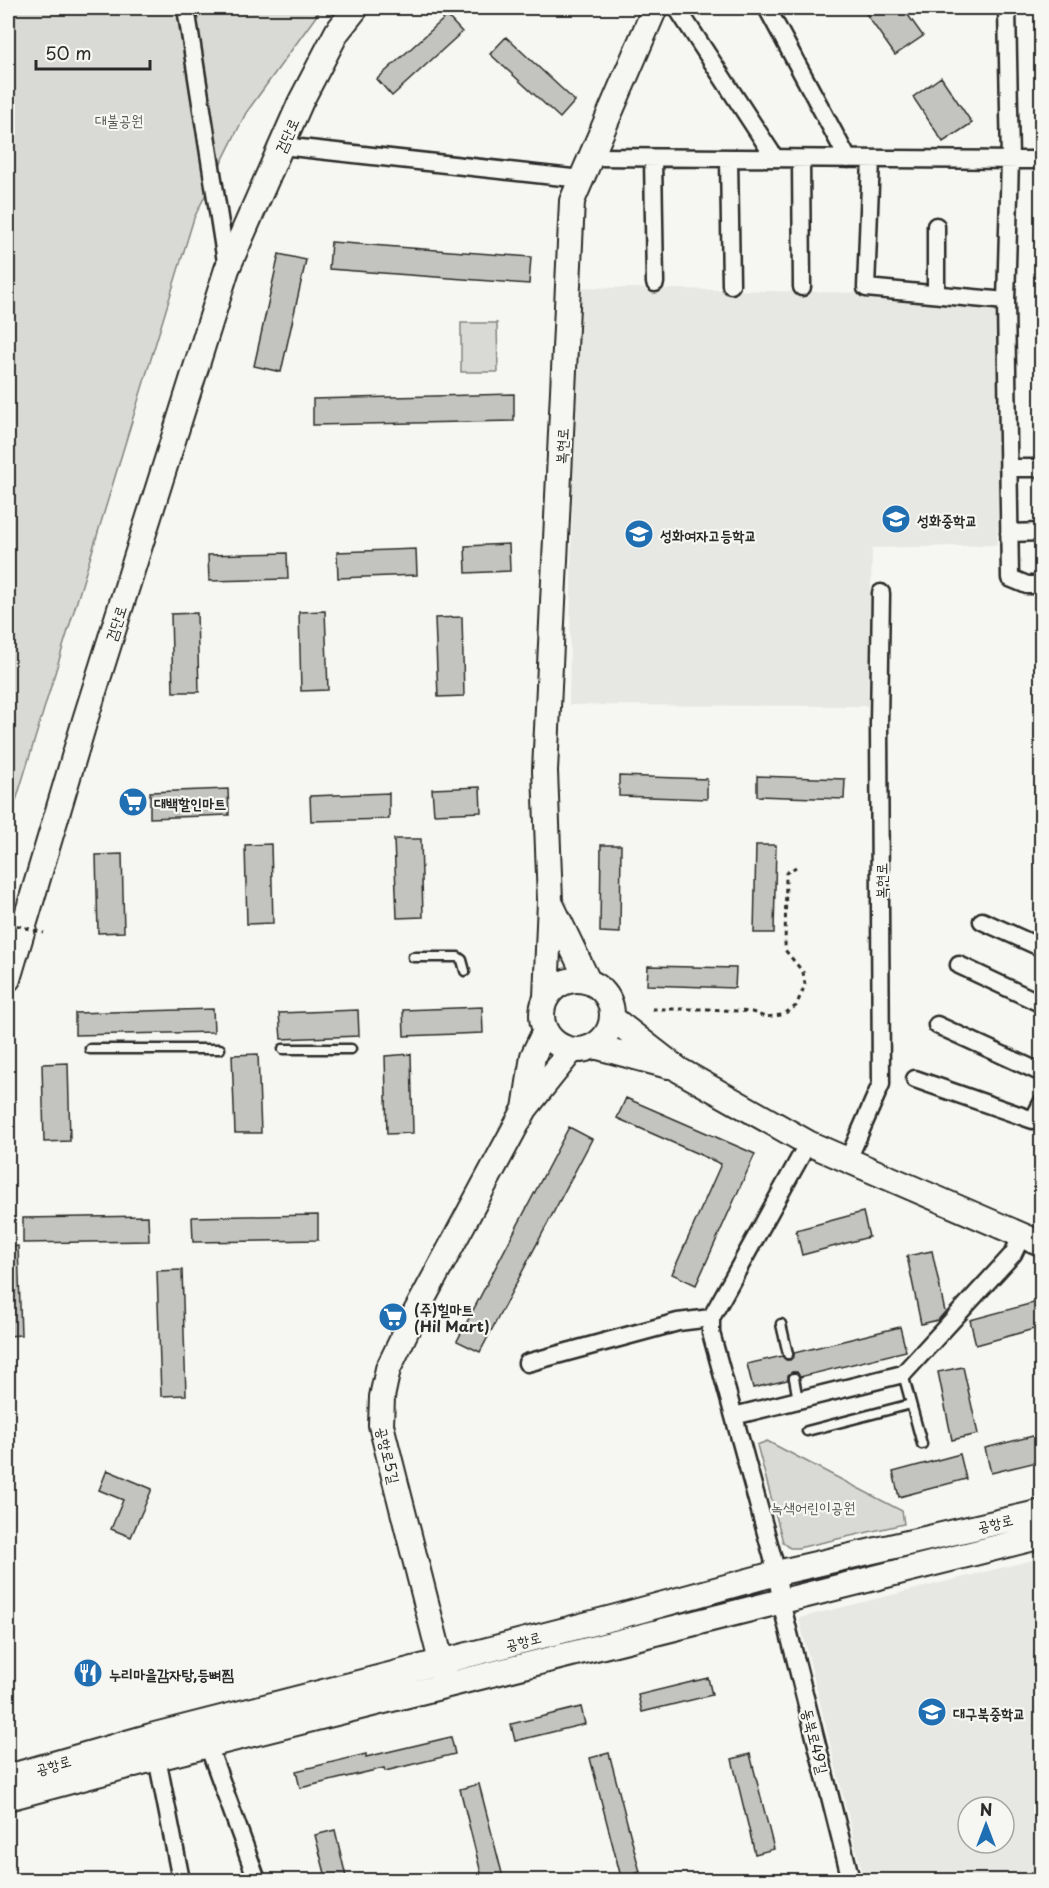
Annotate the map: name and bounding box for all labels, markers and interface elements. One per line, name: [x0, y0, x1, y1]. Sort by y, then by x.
scale bar: [36, 33, 150, 71]
text: 50 m: [45, 39, 92, 66]
park label: 대불공원: [95, 108, 143, 131]
street label: 검단로: [268, 114, 304, 156]
street label: 복현로: [549, 427, 573, 465]
school or university icon: 성화중학교: [880, 503, 912, 535]
place label: 성화중학교: [917, 508, 977, 531]
school or university icon: 성화여자고등학교: [623, 518, 655, 550]
place label: 성화여자고등학교: [660, 523, 757, 546]
street label: 검단로: [98, 602, 132, 644]
supermarket icon: 대백할인마트: [117, 786, 149, 818]
place label: 대백할인마트: [154, 791, 226, 814]
street label: 복현로: [869, 863, 892, 899]
place label: (주)힐마트 (Hil Mart): [414, 1297, 490, 1337]
supermarket icon: (주)힐마트 (Hil Mart): [377, 1301, 409, 1333]
street label: 공항로5길: [371, 1424, 407, 1486]
park label: 녹색어린이공원: [771, 1495, 855, 1518]
street label: 공항로: [975, 1507, 1015, 1537]
street label: 공항로: [503, 1624, 543, 1656]
restaurant icon: 누리마을감자탕,등뼈찜: [72, 1657, 104, 1689]
place label: 누리마을감자탕,등뼈찜: [109, 1662, 234, 1685]
school or university icon: 대구북중학교: [916, 1696, 948, 1728]
place label: 대구북중학교: [953, 1701, 1025, 1724]
street label: 동북로49길: [797, 1706, 835, 1776]
street label: 공항로: [32, 1748, 74, 1780]
north arrow: [956, 1795, 1016, 1855]
text: N: [980, 1797, 992, 1821]

